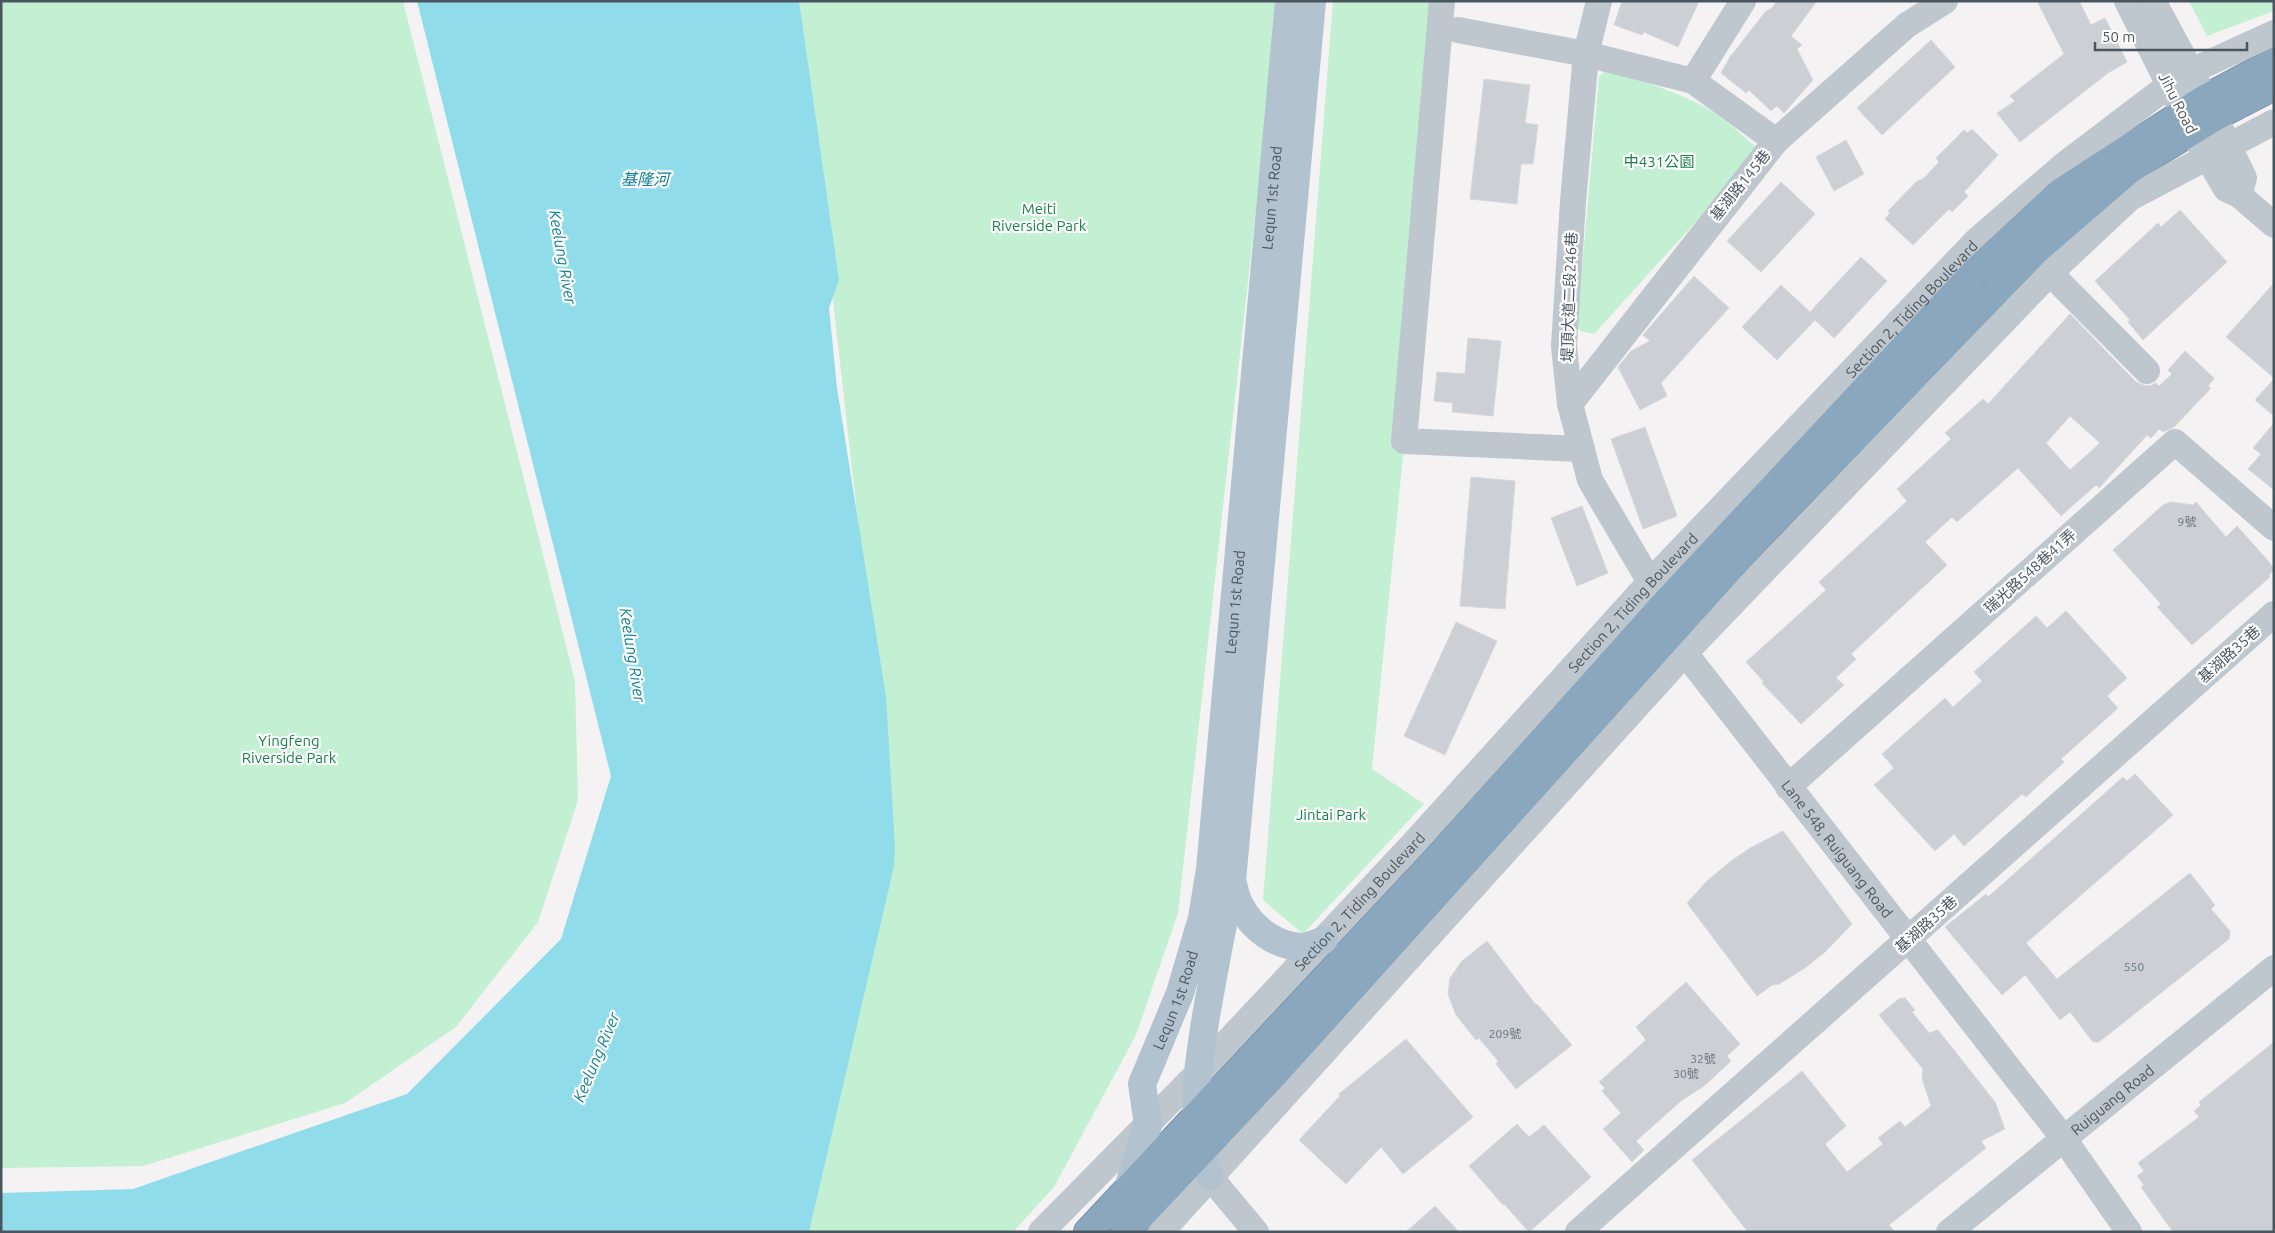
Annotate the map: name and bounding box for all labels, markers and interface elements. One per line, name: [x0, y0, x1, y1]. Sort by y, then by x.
scale bar: [2095, 20, 2248, 52]
text: 50 m: [2102, 28, 2135, 45]
street label: Jihu Road: [2155, 70, 2201, 136]
street label: Lequn 1st Road: [1258, 145, 1284, 250]
street label: 基湖路145巷: [1707, 146, 1773, 224]
park label: 中431公園: [1624, 153, 1694, 170]
water label: 基隆河: [621, 170, 672, 188]
park label: Meiti Riverside Park: [992, 200, 1087, 234]
water label: Keelung River: [546, 208, 580, 306]
street label: 堤頂大道二段246巷: [1558, 232, 1580, 362]
street label: Section 2, Tiding Boulevard: [1842, 237, 1981, 381]
house number: 9號: [2178, 515, 2196, 528]
street label: 瑞光路548巷41弄: [1981, 525, 2079, 617]
street label: Section 2, Tiding Boulevard: [1564, 529, 1701, 676]
street label: Lequn 1st Road: [1221, 549, 1247, 655]
water label: Keelung River: [617, 606, 649, 704]
street label: 基湖路35巷: [2195, 622, 2263, 686]
park label: Yingfeng Riverside Park: [242, 732, 337, 766]
street label: Lane 548, Ruiguang Road: [1779, 776, 1896, 921]
park label: Jintai Park: [1296, 806, 1366, 823]
street label: Section 2, Tiding Boulevard: [1290, 829, 1428, 974]
street label: 基湖路35巷: [1892, 892, 1960, 956]
street label: Lequn 1st Road: [1149, 948, 1201, 1052]
house number: 550: [2124, 960, 2144, 973]
water label: Keelung River: [569, 1009, 623, 1104]
house number: 209號: [1489, 1027, 1521, 1040]
house number: 32號: [1690, 1052, 1716, 1065]
street label: Ruiguang Road: [2067, 1061, 2157, 1138]
house number: 30號: [1673, 1067, 1699, 1080]

